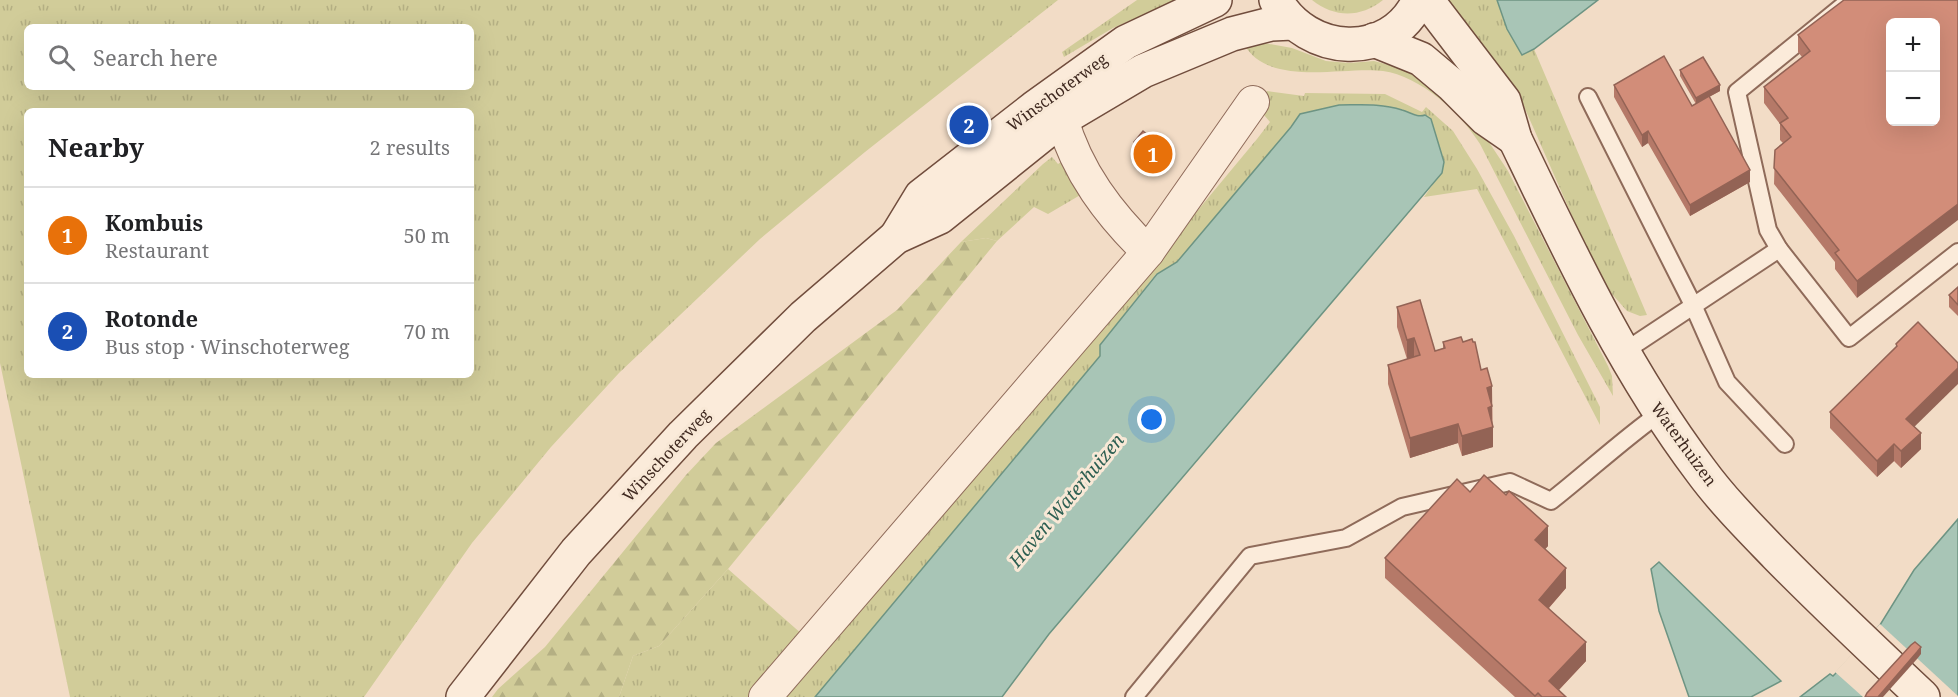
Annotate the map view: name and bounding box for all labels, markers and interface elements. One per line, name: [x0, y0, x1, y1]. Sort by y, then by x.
map controls: [1886, 18, 1940, 126]
button: +: [1886, 18, 1940, 72]
search box: [24, 24, 474, 90]
icon: search: [45, 41, 78, 74]
text: Search here: [93, 42, 218, 72]
street label: Winschoterweg: [1002, 48, 1112, 136]
button: −: [1886, 72, 1940, 126]
pin: 2: [950, 102, 988, 148]
text: Nearby: [48, 129, 144, 165]
pin: 1: [1134, 132, 1172, 176]
text: 2 results: [370, 134, 450, 161]
text: Kombuis: [105, 207, 203, 237]
text: 1: [62, 222, 73, 249]
text: 50 m: [404, 222, 450, 249]
text: Restaurant: [105, 237, 209, 264]
text: Rotonde: [105, 303, 198, 333]
text: 2: [62, 318, 73, 345]
text: 70 m: [404, 318, 450, 345]
text: Bus stop · Winschoterweg: [105, 333, 349, 360]
street label: Waterhuizen: [1646, 398, 1722, 490]
street label: Winschoterweg: [617, 404, 715, 506]
your location: [1137, 405, 1166, 434]
water label: Haven Waterhuizen: [1003, 428, 1129, 572]

